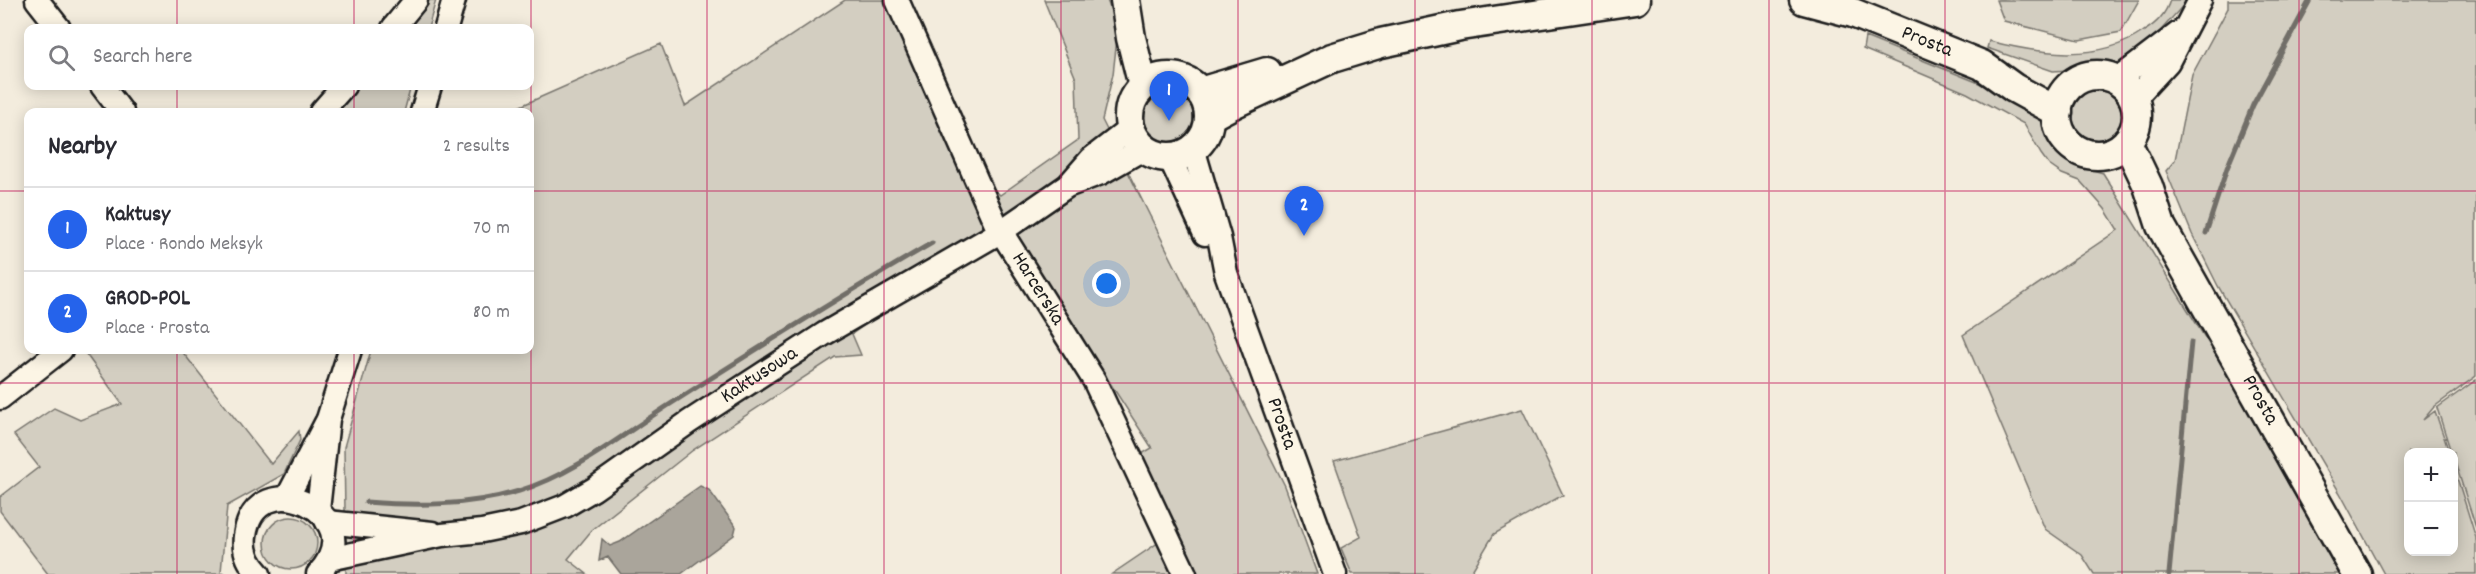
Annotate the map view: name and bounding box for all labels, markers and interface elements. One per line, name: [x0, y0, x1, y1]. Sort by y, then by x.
street label: Prosta: [1896, 19, 1958, 67]
search box: [24, 24, 534, 90]
icon: search: [45, 41, 78, 74]
text: Search here: [93, 42, 192, 73]
pin: 1: [1150, 72, 1188, 121]
text: Nearby: [48, 129, 116, 166]
text: 2 results: [443, 133, 510, 161]
pin: 2: [1284, 186, 1324, 236]
text: Kaktusy: [105, 200, 170, 231]
text: 1: [65, 215, 70, 243]
text: 70 m: [473, 215, 510, 243]
text: Place · Rondo Meksyk: [105, 231, 263, 259]
street label: Harcerska: [1003, 247, 1072, 333]
your location: [1092, 269, 1121, 298]
text: GROD-POL: [105, 284, 190, 315]
text: 2: [63, 299, 72, 327]
text: 80 m: [473, 299, 510, 327]
text: Place · Prosta: [105, 315, 209, 343]
street label: Kaktusowa: [715, 339, 805, 412]
street label: Prosta: [2233, 370, 2286, 432]
street label: Prosta: [1258, 394, 1304, 455]
map controls: [2404, 448, 2458, 556]
button: +: [2404, 448, 2458, 502]
button: −: [2404, 502, 2458, 556]

